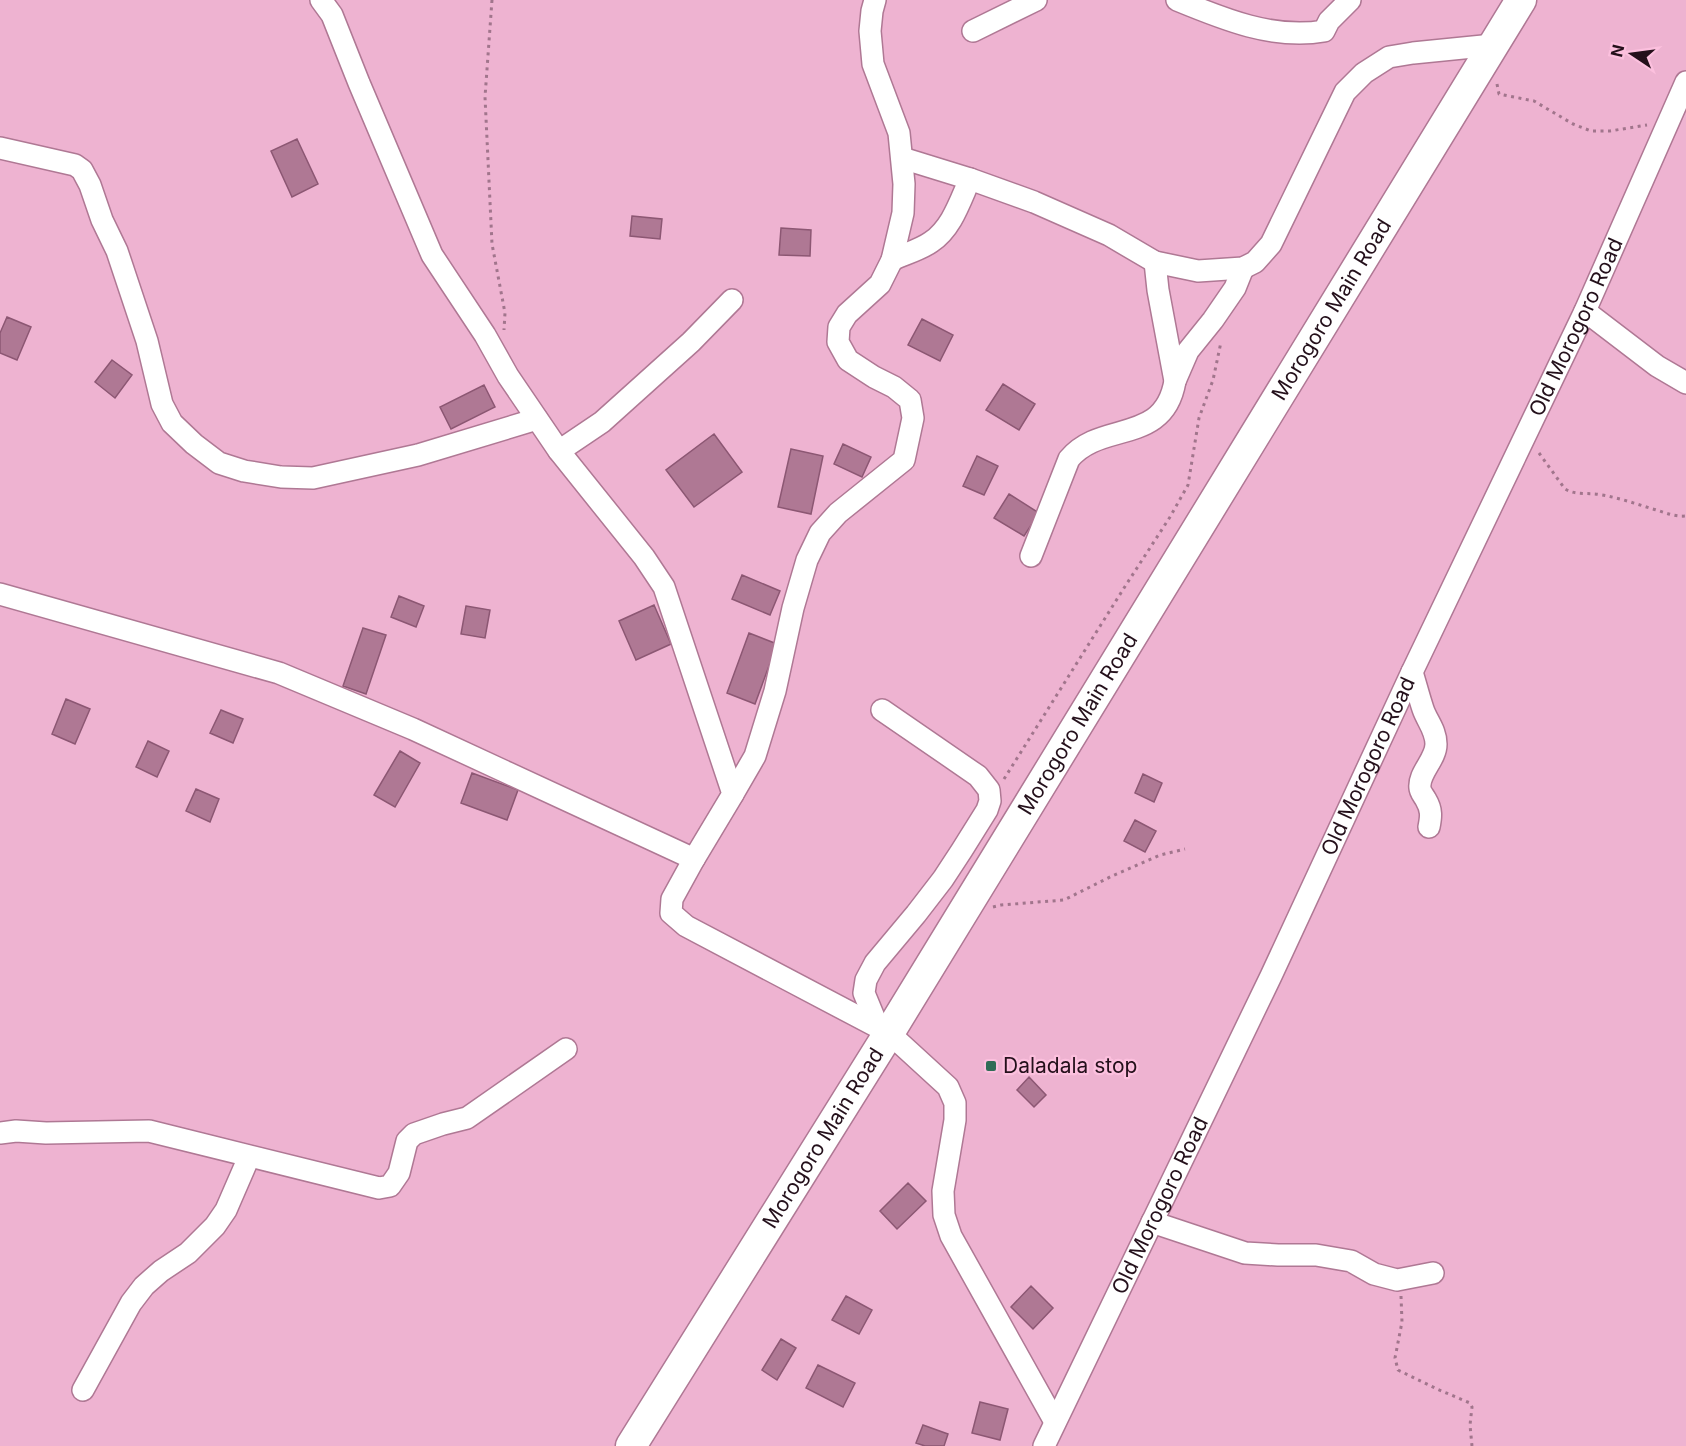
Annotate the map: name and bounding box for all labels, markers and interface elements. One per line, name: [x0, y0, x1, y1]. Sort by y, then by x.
north arrow: [1602, 24, 1662, 84]
text: N: [1606, 42, 1629, 59]
street label: Morogoro Main Road: [1266, 214, 1396, 405]
street label: Old Morogoro Road: [1523, 234, 1628, 420]
street label: Morogoro Main Road: [1013, 629, 1142, 819]
street label: Old Morogoro Road: [1316, 673, 1420, 859]
street label: Morogoro Main Road: [757, 1043, 889, 1233]
place label: Daladala stop: [1003, 1053, 1137, 1078]
marker: Daladala stop: [984, 1059, 998, 1073]
street label: Old Morogoro Road: [1106, 1113, 1213, 1298]

